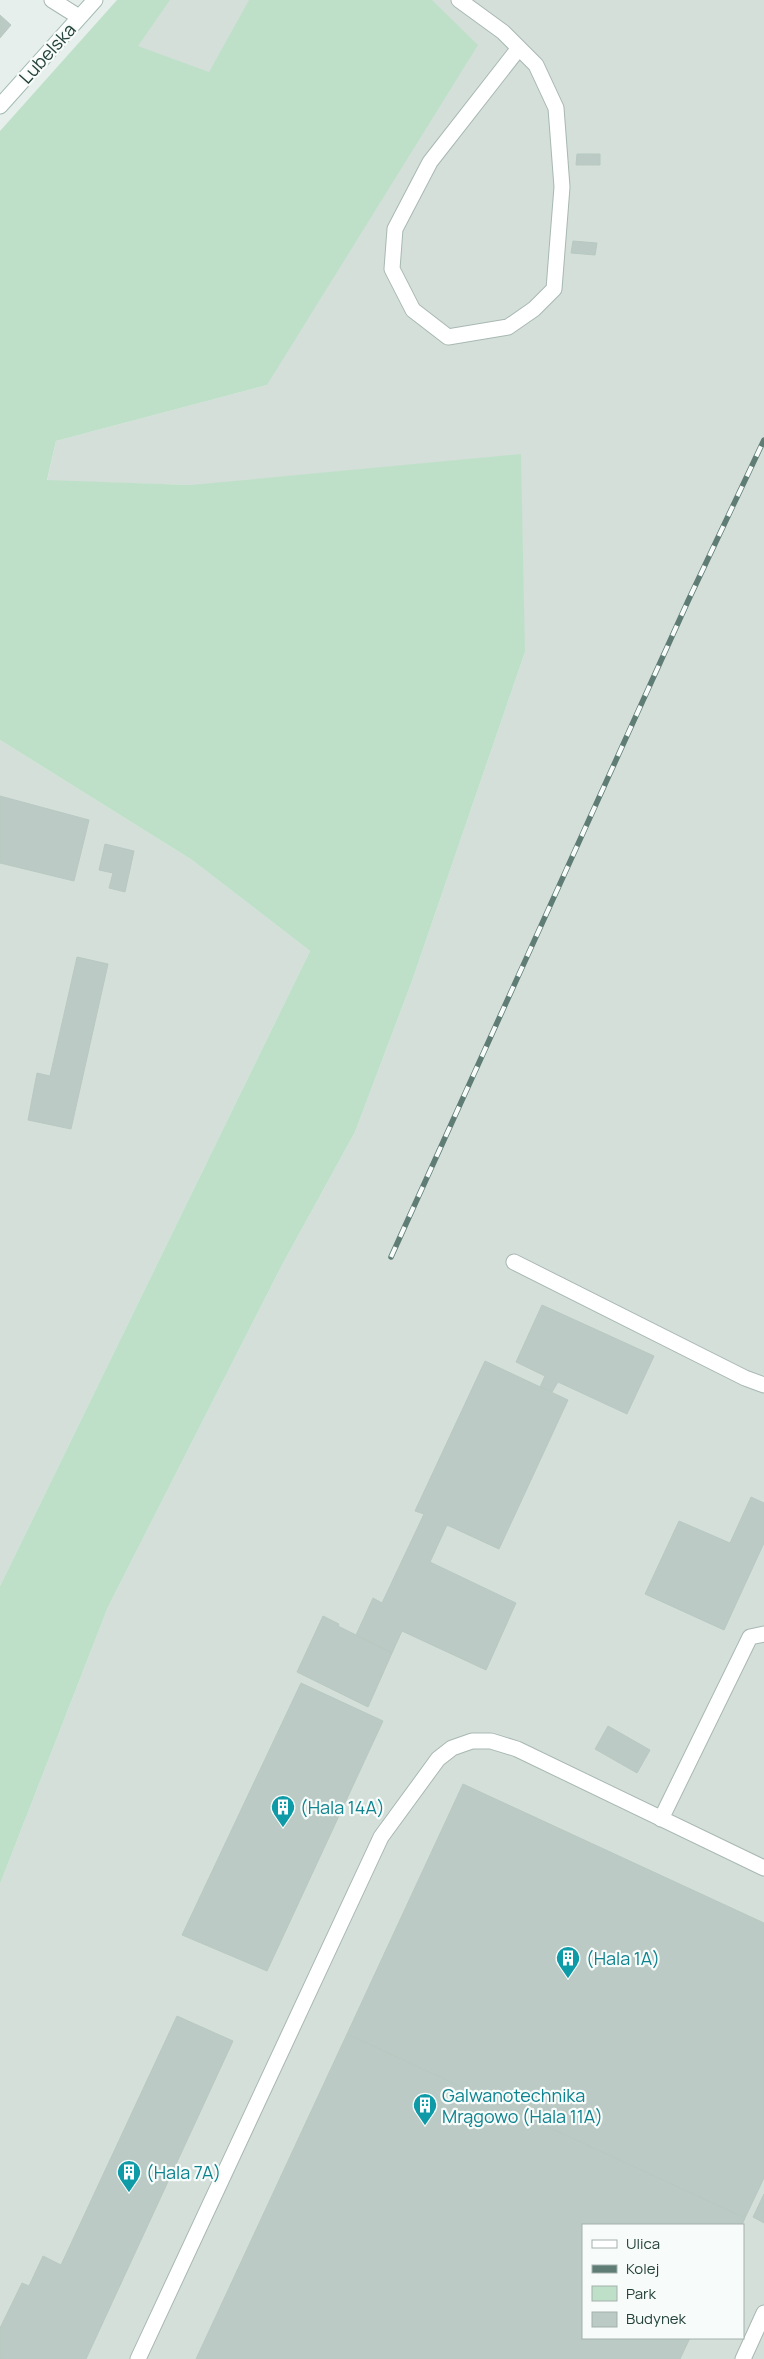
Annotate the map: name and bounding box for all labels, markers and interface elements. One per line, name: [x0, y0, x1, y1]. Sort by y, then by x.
street label: Lubelska: [13, 18, 81, 88]
building icon: (Hala 14A): [270, 1794, 296, 1828]
place label: (Hala 14A): [300, 1795, 385, 1819]
building icon: (Hala 1A): [555, 1945, 581, 1979]
place label: (Hala 1A): [586, 1946, 660, 1970]
place label: Galwanotechnika Mrągowo (Hala 11A): [442, 2083, 603, 2128]
building icon: Galwanotechnika Mrągowo (Hala 11A): [412, 2092, 438, 2126]
building icon: (Hala 7A): [116, 2159, 142, 2193]
place label: (Hala 7A): [146, 2160, 221, 2184]
legend: [582, 2224, 744, 2339]
text: Ulica: [626, 2233, 660, 2254]
text: Kolej: [626, 2258, 659, 2279]
text: Park: [626, 2283, 656, 2304]
text: Budynek: [626, 2308, 687, 2329]

